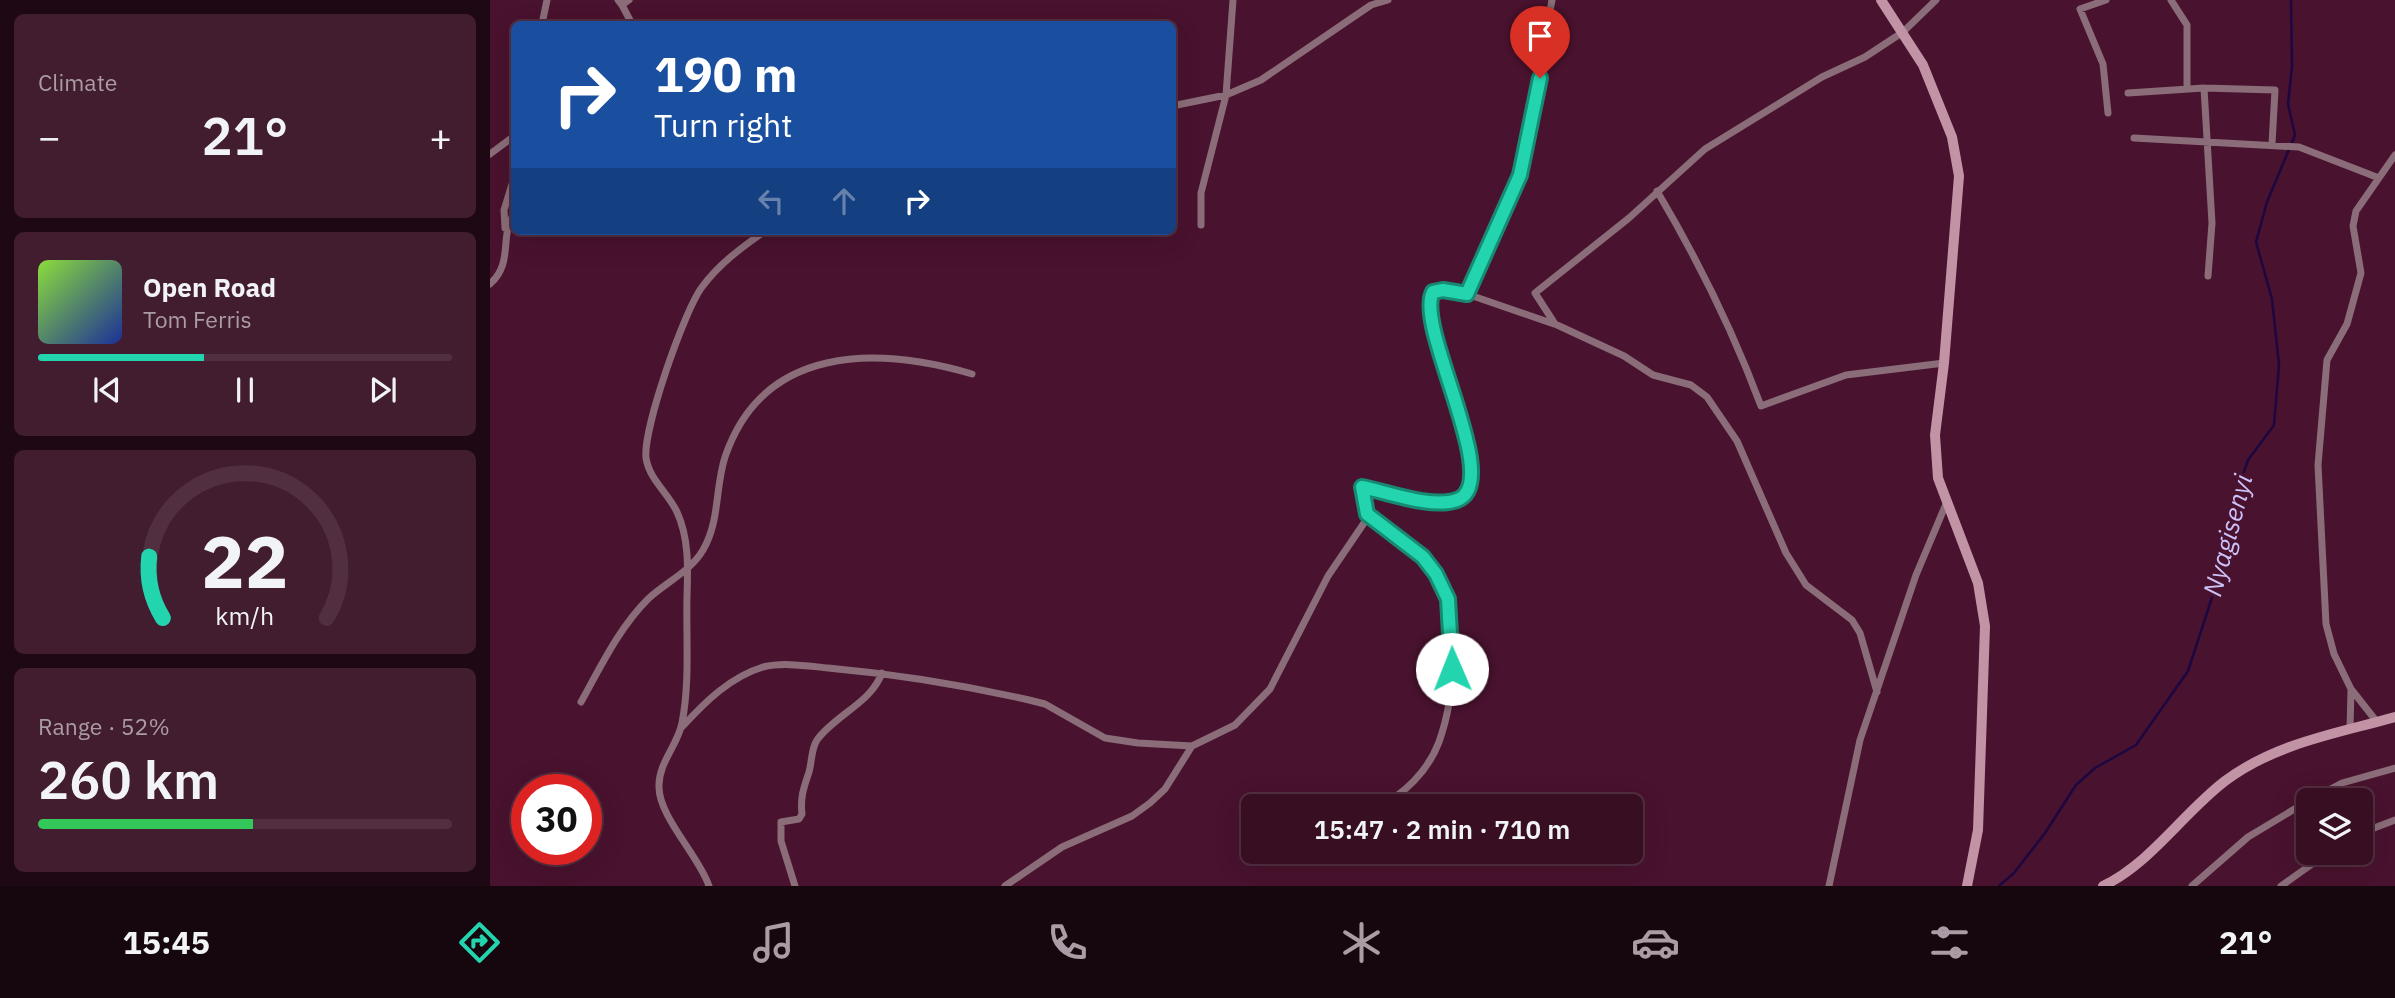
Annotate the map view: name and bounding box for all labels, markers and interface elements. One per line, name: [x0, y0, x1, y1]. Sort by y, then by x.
pin: [1510, 6, 1570, 78]
icon: arrive: [1521, 17, 1559, 55]
text: 190 m: [654, 42, 798, 105]
icon: right: [539, 49, 630, 140]
text: Climate: [38, 67, 117, 97]
text: 21°: [202, 102, 288, 169]
text: Turn right: [654, 104, 792, 146]
text: −: [38, 112, 61, 161]
text: +: [429, 112, 452, 161]
icon: left: [752, 182, 790, 220]
icon: ahead: [825, 182, 863, 220]
icon: right: [898, 182, 936, 220]
text: Open Road: [143, 270, 276, 304]
text: Tom Ferris: [143, 304, 252, 334]
icon: previous: [88, 371, 126, 409]
icon: pause: [226, 371, 264, 409]
icon: next: [364, 371, 402, 409]
water label: Nyagisenyi: [2194, 470, 2260, 600]
text: 22: [201, 513, 289, 608]
text: km/h: [216, 599, 274, 632]
position arrow: [1415, 632, 1489, 706]
text: Range · 52%: [38, 711, 170, 741]
text: 260 km: [38, 746, 219, 813]
speed limit sign: 30: [511, 774, 602, 865]
map controls: [2296, 788, 2373, 865]
button: layers: [2296, 788, 2373, 865]
text: 15:47 · 2 min · 710 m: [1314, 812, 1570, 846]
icon: directions: [455, 918, 504, 967]
icon: music: [749, 918, 798, 967]
icon: phone: [1043, 918, 1092, 967]
icon: climate: [1337, 918, 1386, 967]
icon: car: [1631, 918, 1680, 967]
icon: filters: [1925, 918, 1974, 967]
text: 15:45: [123, 921, 210, 963]
text: 21°: [2219, 921, 2272, 963]

